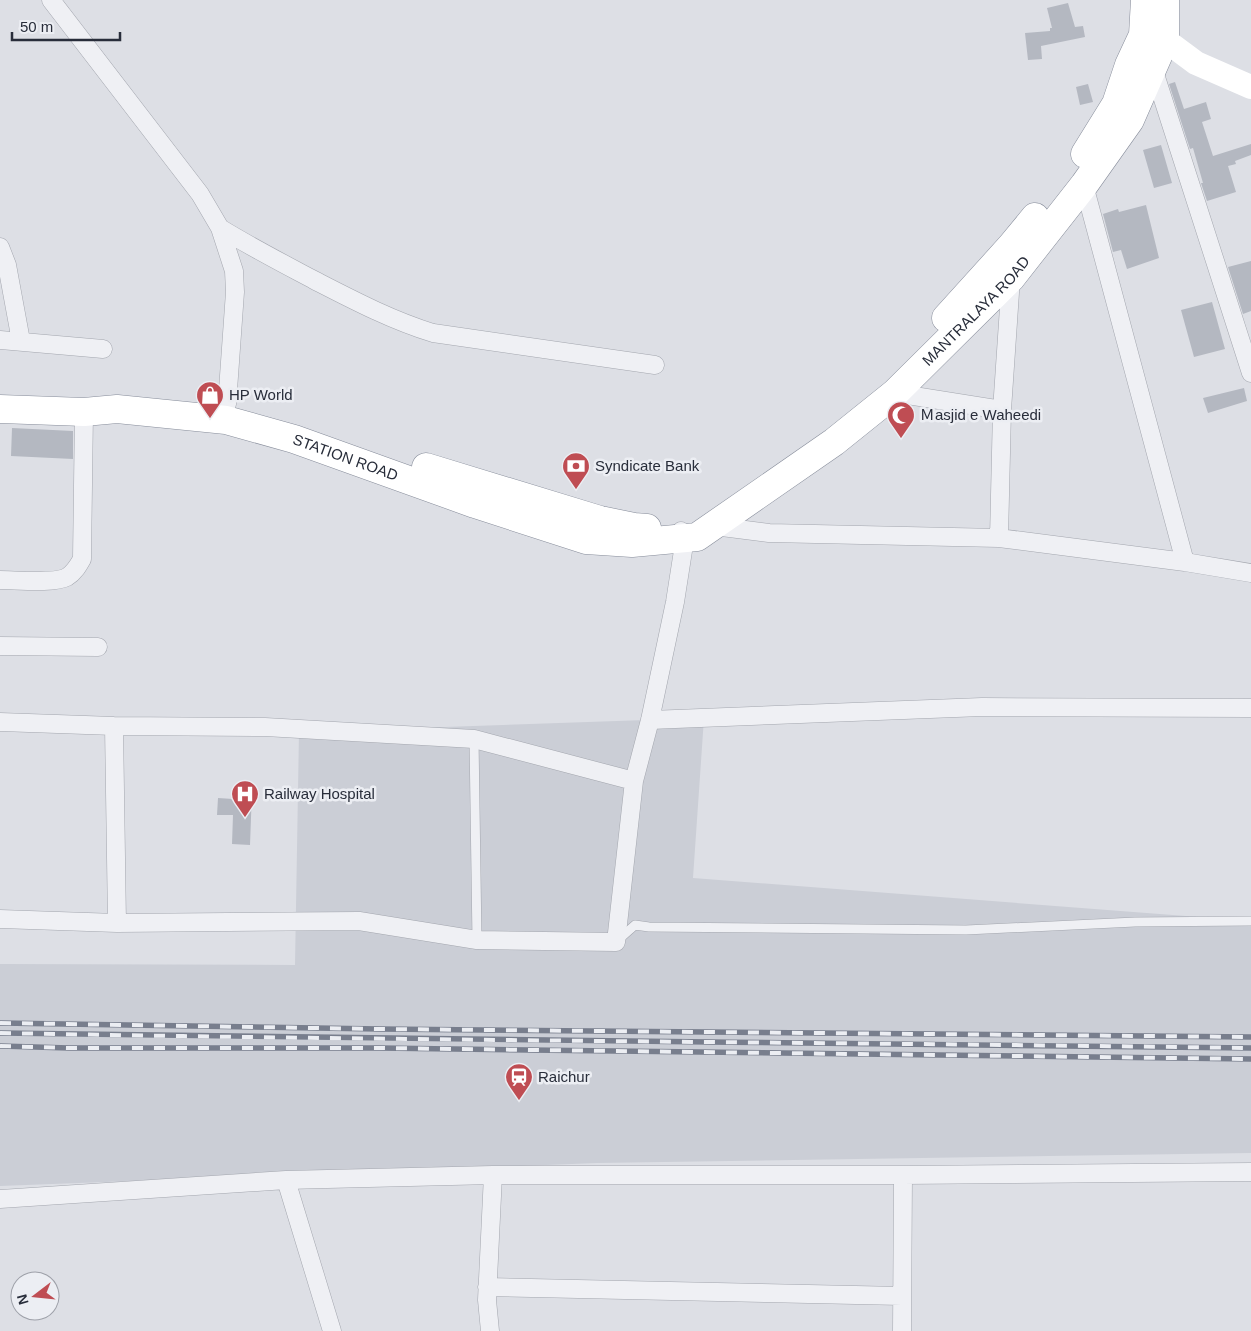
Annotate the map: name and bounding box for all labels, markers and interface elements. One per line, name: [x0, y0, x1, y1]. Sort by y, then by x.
scale bar: [12, 10, 120, 42]
text: 50 m: [20, 18, 53, 35]
street label: MANTRALAYA ROAD: [919, 253, 1033, 369]
shop icon: HP World: [195, 380, 225, 419]
place label: HP World: [229, 386, 293, 403]
mosque icon: Ｍasjid e Waheedi: [886, 400, 916, 439]
place label: Ｍasjid e Waheedi: [920, 406, 1041, 423]
street label: STATION ROAD: [291, 430, 401, 484]
bank icon: Syndicate Bank: [561, 451, 591, 490]
place label: Syndicate Bank: [595, 457, 700, 474]
hospital icon: Railway Hospital: [230, 779, 260, 818]
place label: Railway Hospital: [264, 785, 375, 802]
station icon: Raichur: [504, 1062, 534, 1101]
place label: Raichur: [538, 1068, 590, 1085]
north arrow: [10, 1271, 60, 1321]
text: N: [13, 1293, 32, 1307]

